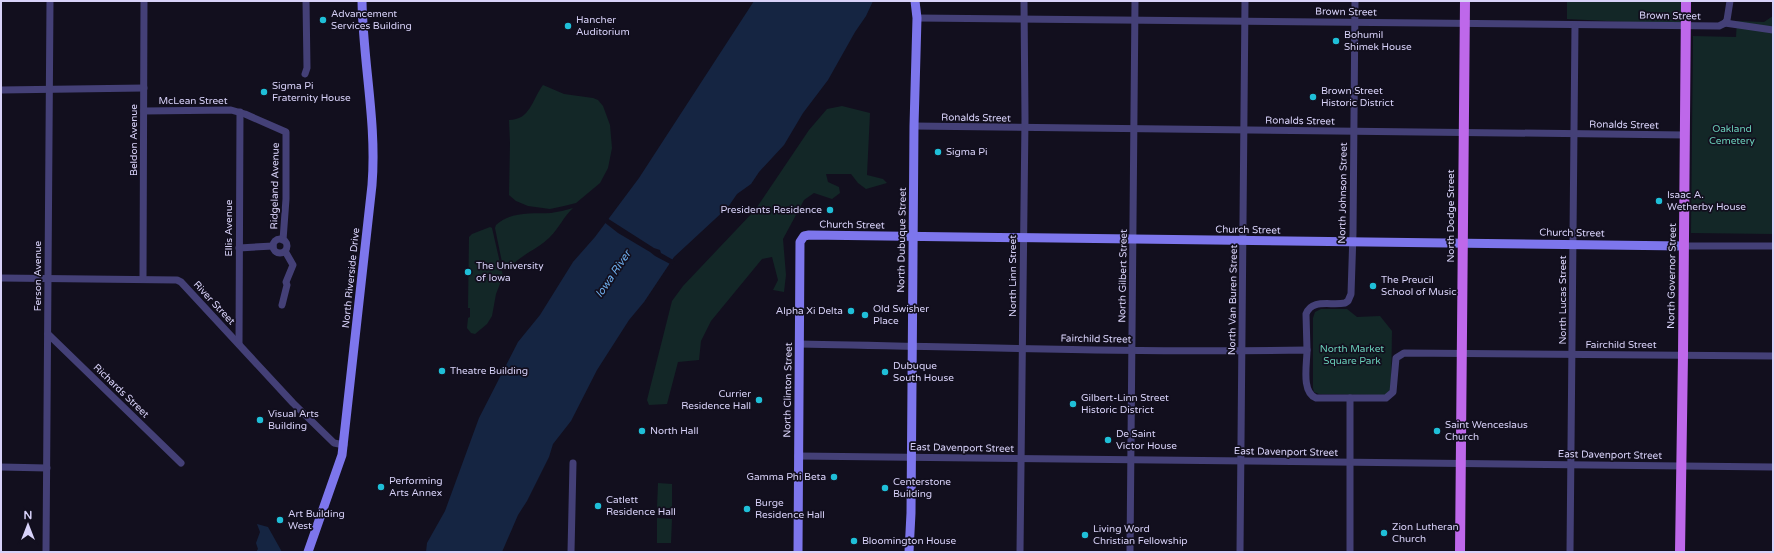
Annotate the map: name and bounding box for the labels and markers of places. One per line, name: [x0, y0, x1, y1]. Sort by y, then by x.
place label: Advancement Services Building: [331, 8, 412, 32]
place label: Hancher Auditorium: [576, 14, 630, 38]
marker: Advancement Services Building: [318, 15, 328, 25]
marker: Hancher Auditorium: [563, 21, 573, 31]
place label: Bohumil Shimek House: [1344, 29, 1412, 53]
marker: Bohumil Shimek House: [1331, 36, 1341, 46]
place label: Sigma Pi Fraternity House: [272, 80, 351, 104]
place label: Brown Street Historic District: [1321, 85, 1394, 109]
marker: Sigma Pi Fraternity House: [259, 87, 269, 97]
marker: Brown Street Historic District: [1308, 92, 1318, 102]
place label: Sigma Pi: [946, 146, 987, 158]
marker: Sigma Pi: [933, 147, 943, 157]
place label: Isaac A. Wetherby House: [1667, 189, 1746, 213]
marker: Isaac A. Wetherby House: [1654, 196, 1664, 206]
place label: Presidents Residence: [720, 204, 822, 216]
marker: Presidents Residence: [825, 205, 835, 215]
place label: The University of Iowa: [476, 260, 544, 284]
marker: The University of Iowa: [463, 267, 473, 277]
place label: The Preucil School of Music: [1381, 274, 1457, 298]
marker: The Preucil School of Music: [1368, 281, 1378, 291]
place label: Old Swisher Place: [873, 303, 929, 327]
place label: Alpha Xi Delta: [776, 305, 843, 317]
marker: Alpha Xi Delta: [846, 306, 856, 316]
marker: Old Swisher Place: [860, 310, 870, 320]
place label: Dubuque South House: [893, 360, 954, 384]
place label: Theatre Building: [450, 365, 528, 377]
marker: Theatre Building: [437, 366, 447, 376]
marker: Dubuque South House: [880, 367, 890, 377]
place label: Currier Residence Hall: [681, 388, 751, 412]
place label: Gilbert-Linn Street Historic District: [1081, 392, 1169, 416]
marker: Currier Residence Hall: [754, 395, 764, 405]
marker: Gilbert-Linn Street Historic District: [1068, 399, 1078, 409]
place label: Visual Arts Building: [268, 408, 319, 432]
marker: Visual Arts Building: [255, 415, 265, 425]
place label: Saint Wenceslaus Church: [1445, 419, 1528, 443]
place label: North Hall: [650, 425, 698, 437]
marker: North Hall: [637, 426, 647, 436]
marker: Saint Wenceslaus Church: [1432, 426, 1442, 436]
place label: De Saint Victor House: [1116, 428, 1177, 452]
marker: De Saint Victor House: [1103, 435, 1113, 445]
place label: Gamma Phi Beta: [746, 471, 826, 483]
marker: Gamma Phi Beta: [829, 472, 839, 482]
place label: Performing Arts Annex: [389, 475, 443, 499]
place label: Centerstone Building: [893, 476, 951, 500]
marker: Performing Arts Annex: [376, 482, 386, 492]
marker: Centerstone Building: [880, 483, 890, 493]
place label: Catlett Residence Hall: [606, 494, 676, 518]
place label: Burge Residence Hall: [755, 497, 825, 521]
marker: Catlett Residence Hall: [593, 501, 603, 511]
marker: Burge Residence Hall: [742, 504, 752, 514]
place label: Art Building West: [288, 508, 345, 532]
marker: Art Building West: [275, 515, 285, 525]
place label: Zion Lutheran Church: [1392, 521, 1459, 545]
place label: Living Word Christian Fellowship: [1093, 523, 1188, 547]
marker: Zion Lutheran Church: [1379, 528, 1389, 538]
marker: Living Word Christian Fellowship: [1080, 530, 1090, 540]
place label: Bloomington House: [862, 535, 956, 547]
marker: Bloomington House: [849, 536, 859, 546]

